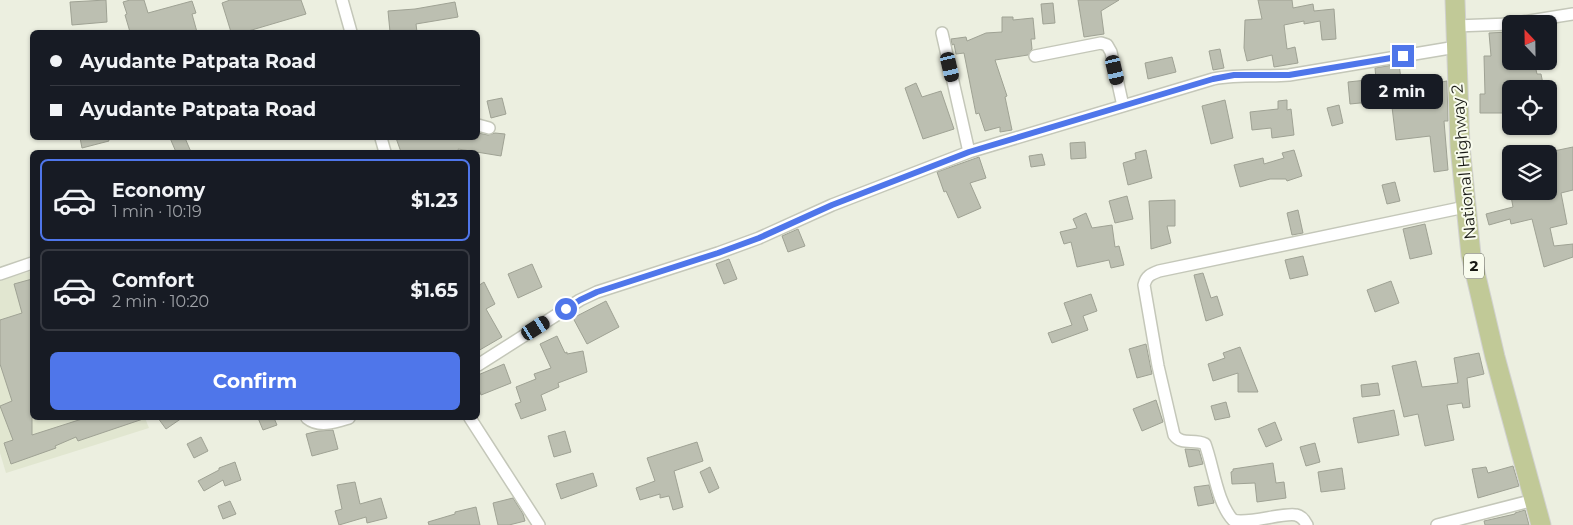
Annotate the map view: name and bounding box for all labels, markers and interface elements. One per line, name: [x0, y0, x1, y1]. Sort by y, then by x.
north arrow: [1502, 15, 1558, 70]
map controls: [1502, 15, 1557, 200]
route end: [1392, 45, 1414, 67]
text: Ayudante Patpata Road: [80, 50, 316, 73]
car: [939, 51, 960, 83]
car: [1104, 54, 1125, 86]
callout: 2 min: [1362, 74, 1444, 108]
button: locate: [1502, 80, 1557, 135]
text: 2 min: [1379, 82, 1425, 101]
street label: National Highway 2: [1447, 84, 1480, 240]
text: Ayudante Patpata Road: [80, 98, 316, 121]
button: layers: [1502, 145, 1557, 200]
icon: car: [52, 178, 97, 223]
text: Economy: [112, 179, 205, 202]
text: $1.23: [411, 189, 458, 212]
text: 1 min · 10:19: [112, 202, 202, 221]
road number: 2: [1464, 254, 1484, 278]
icon: car: [52, 268, 97, 313]
text: Comfort: [112, 269, 194, 292]
text: $1.65: [410, 279, 458, 302]
text: 2 min · 10:20: [112, 292, 209, 311]
route start: [555, 298, 577, 320]
car: [519, 314, 552, 342]
button: Confirm: [50, 352, 460, 410]

